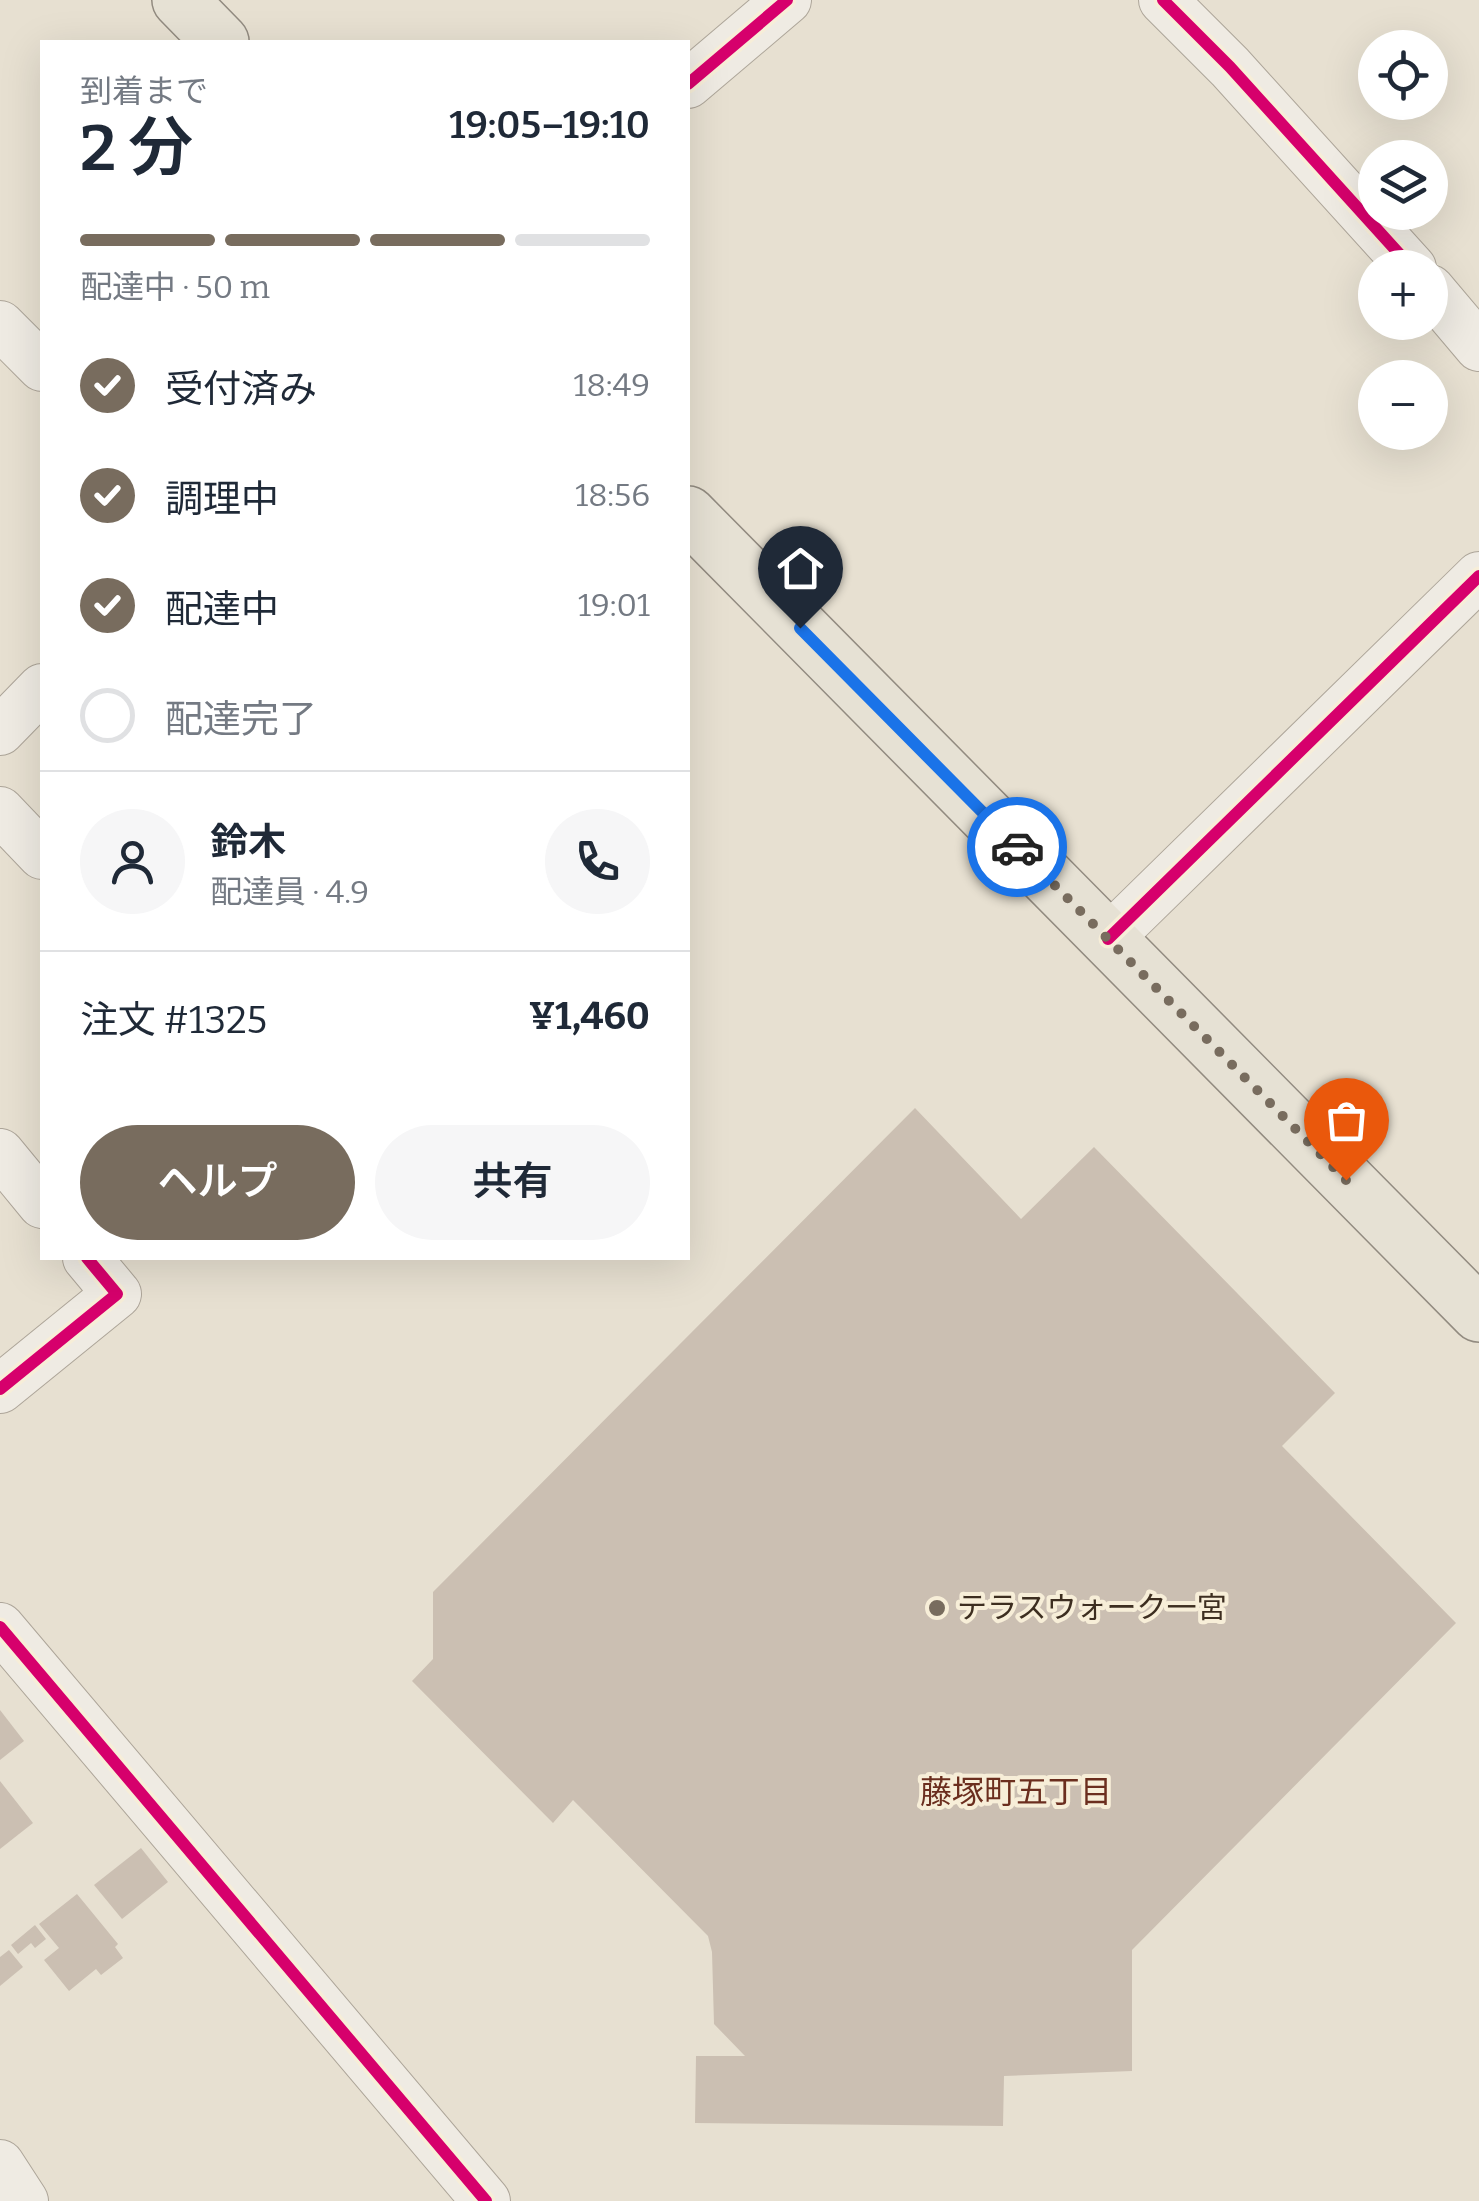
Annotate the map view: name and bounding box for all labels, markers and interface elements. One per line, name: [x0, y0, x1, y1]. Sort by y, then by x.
map controls: [1358, 30, 1448, 450]
button: locate: [1358, 30, 1448, 120]
text: 到着まで: [80, 72, 208, 110]
text: 19:05–19:10: [449, 102, 650, 148]
text: 2 分: [80, 109, 193, 187]
button: layers: [1358, 140, 1448, 230]
button: +: [1358, 250, 1448, 340]
text: 配達中 · 50 m: [80, 268, 270, 306]
icon: check: [80, 358, 135, 413]
button: −: [1358, 360, 1448, 450]
text: 受付済み: [165, 366, 317, 412]
text: 18:49: [574, 366, 650, 404]
icon: check: [80, 468, 135, 523]
text: 調理中: [165, 476, 279, 522]
text: 18:56: [575, 476, 650, 514]
pin: [758, 526, 843, 629]
icon: home: [773, 541, 828, 596]
icon: check: [80, 578, 135, 633]
text: 配達中: [165, 586, 279, 632]
text: 19:01: [578, 586, 650, 624]
text: 配達完了: [165, 696, 317, 742]
courier: [967, 797, 1067, 897]
button: person: [80, 809, 185, 914]
button: phone: [545, 809, 650, 914]
text: 鈴木: [210, 819, 286, 865]
icon: car: [990, 820, 1045, 875]
text: 配達員 · 4.9: [210, 873, 369, 911]
text: ¥1,460: [529, 993, 650, 1039]
text: 注文 #1325: [80, 997, 267, 1043]
pin: [1304, 1078, 1389, 1181]
icon: bag: [1319, 1093, 1374, 1148]
button: ヘルプ: [80, 1125, 355, 1240]
button: 共有: [375, 1125, 650, 1240]
place label: テラスウォーク一宮: [957, 1590, 1226, 1626]
marker: テラスウォーク一宮: [926, 1597, 948, 1619]
district label: 藤塚町五丁目: [920, 1773, 1112, 1811]

